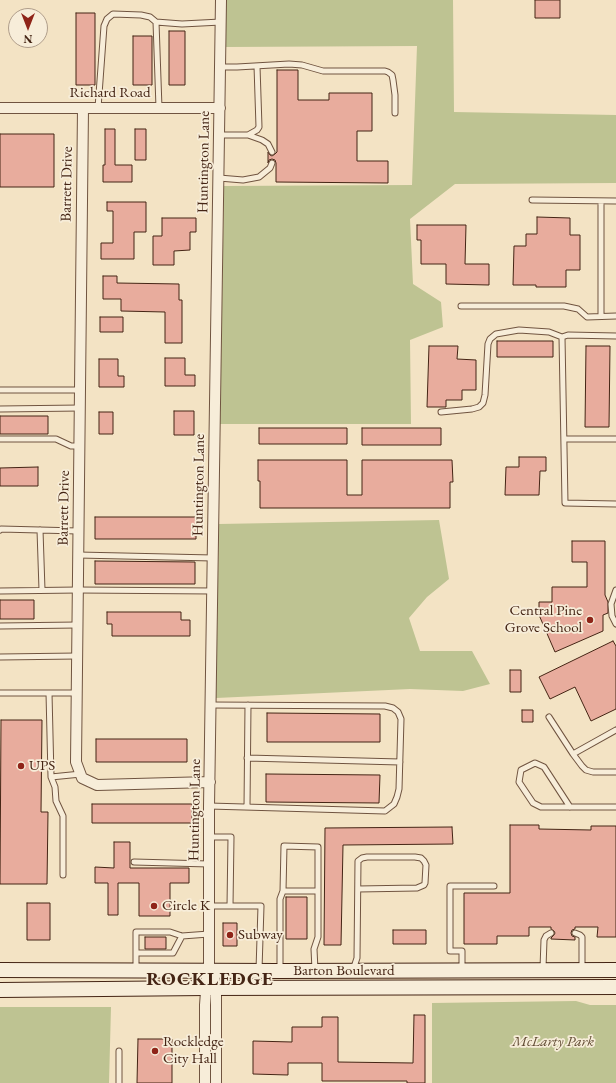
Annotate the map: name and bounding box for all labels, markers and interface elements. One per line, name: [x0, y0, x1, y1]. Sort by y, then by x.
north arrow: [8, 8, 48, 48]
text: N: [24, 32, 32, 46]
street label: Richard Road: [69, 84, 151, 102]
street label: Huntington Lane: [194, 111, 214, 213]
street label: Barrett Drive: [57, 146, 77, 222]
street label: Huntington Lane: [189, 434, 209, 536]
street label: Barrett Drive: [54, 470, 74, 546]
place label: Central Pine Grove School: [505, 602, 582, 637]
marker: Central Pine Grove School: [585, 615, 595, 625]
place label: UPS: [29, 757, 55, 775]
street label: Huntington Lane: [185, 759, 205, 861]
marker: UPS: [16, 761, 26, 771]
place label: Circle K: [162, 897, 210, 915]
marker: Circle K: [149, 901, 159, 911]
place label: Subway: [238, 926, 283, 944]
marker: Subway: [225, 930, 235, 940]
street label: Barton Boulevard: [293, 962, 395, 980]
district label: ROCKLEDGE: [146, 969, 274, 991]
place label: Rockledge City Hall: [163, 1033, 224, 1068]
park label: McLarty Park: [512, 1033, 594, 1051]
marker: Rockledge City Hall: [150, 1046, 160, 1056]

